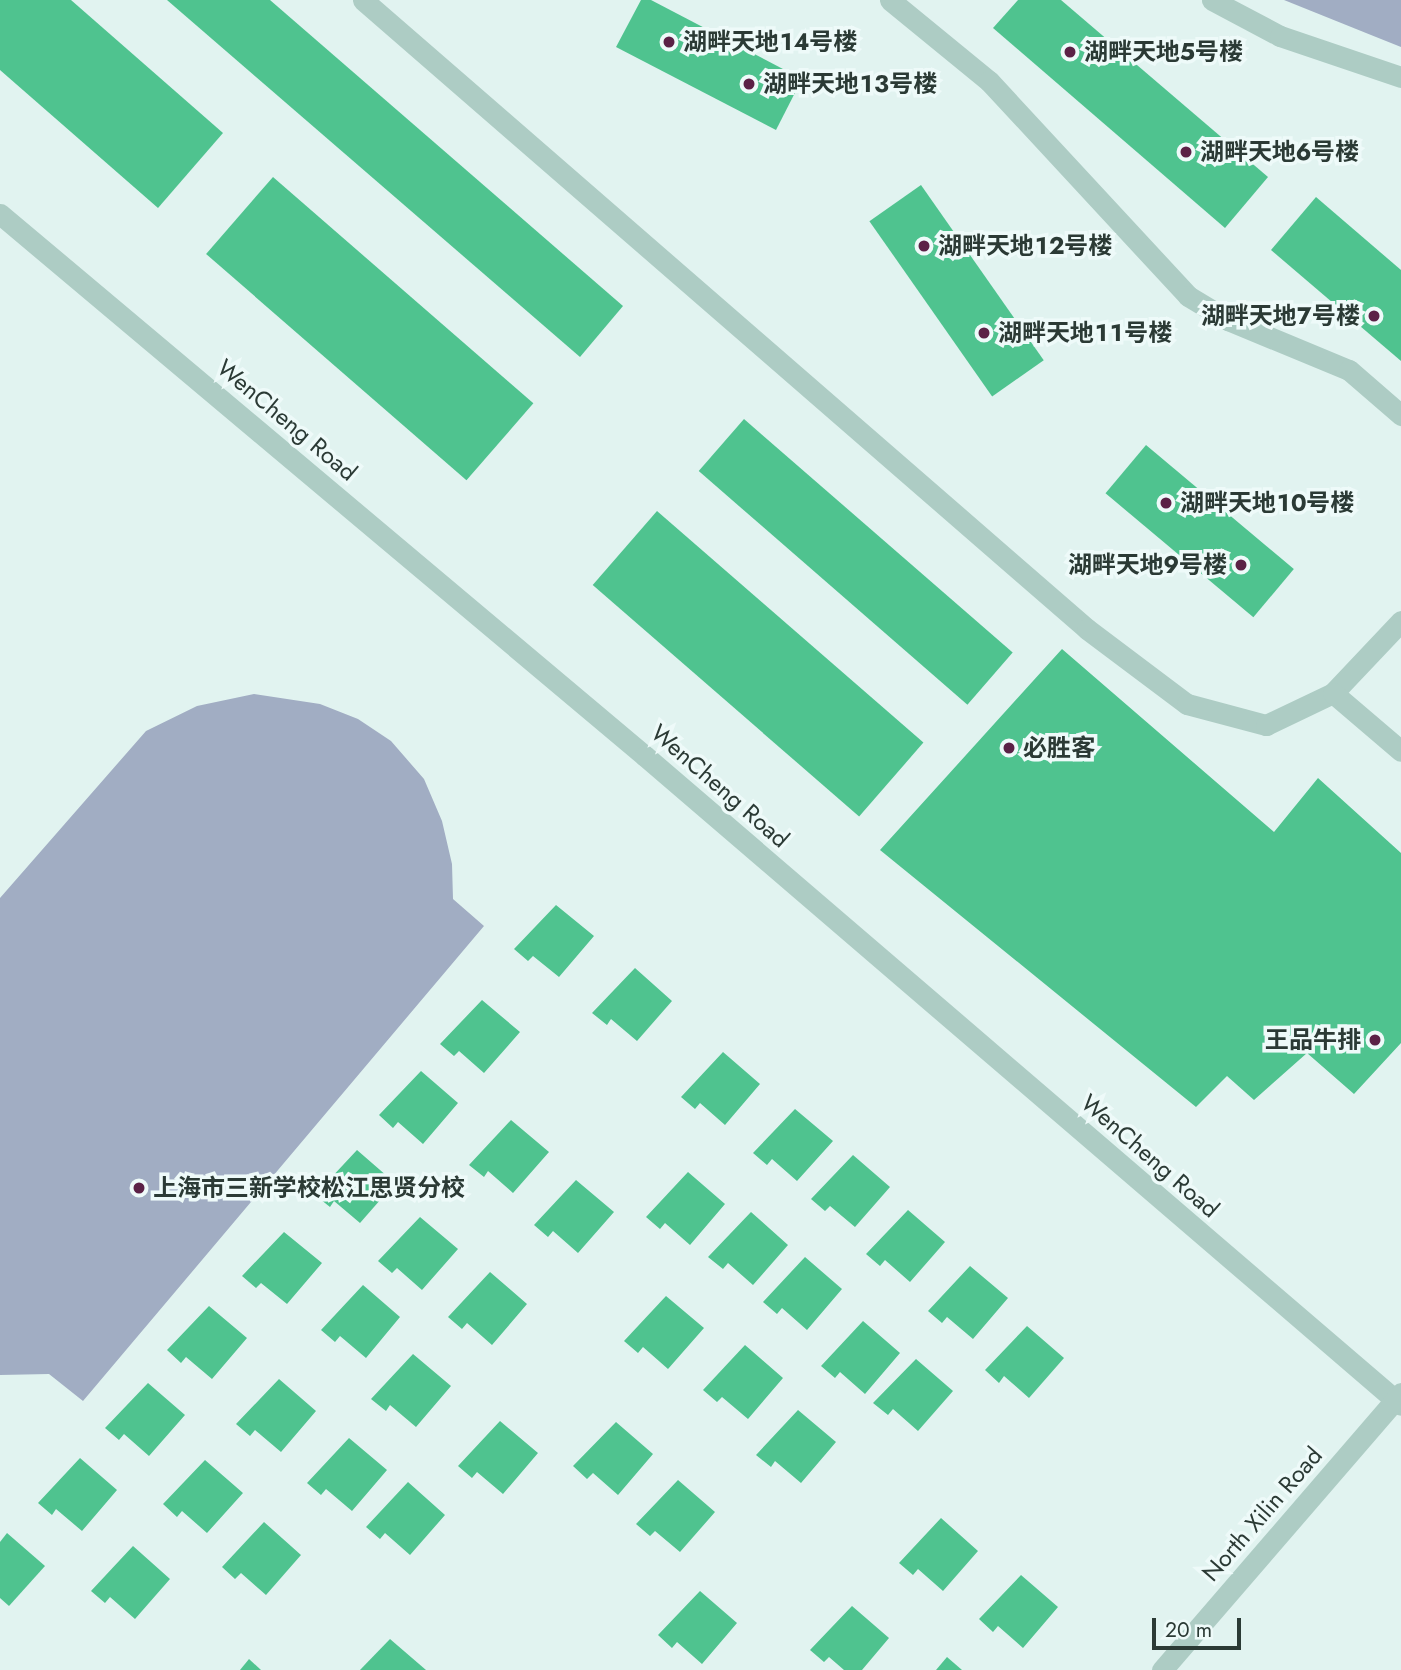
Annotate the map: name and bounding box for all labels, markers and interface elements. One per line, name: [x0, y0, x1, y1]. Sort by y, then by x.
place label: 湖畔天地１４号楼: [683, 28, 857, 56]
marker: 湖畔天地１４号楼: [661, 34, 677, 50]
place label: 湖畔天地５号楼: [1084, 38, 1243, 66]
marker: 湖畔天地５号楼: [1062, 44, 1078, 60]
place label: 湖畔天地１３号楼: [763, 70, 937, 98]
marker: 湖畔天地１３号楼: [741, 76, 757, 92]
place label: 湖畔天地６号楼: [1200, 138, 1359, 166]
marker: 湖畔天地６号楼: [1178, 144, 1194, 160]
place label: 湖畔天地１２号楼: [938, 232, 1112, 260]
marker: 湖畔天地１２号楼: [916, 238, 932, 254]
place label: 湖畔天地７号楼: [1201, 302, 1360, 330]
marker: 湖畔天地７号楼: [1366, 308, 1382, 324]
place label: 湖畔天地１１号楼: [998, 319, 1172, 347]
marker: 湖畔天地１１号楼: [976, 325, 992, 341]
street label: WenCheng Road: [211, 353, 363, 487]
place label: 湖畔天地１０号楼: [1180, 489, 1354, 517]
marker: 湖畔天地１０号楼: [1158, 495, 1174, 511]
place label: 湖畔天地９号楼: [1068, 551, 1227, 579]
marker: 湖畔天地９号楼: [1233, 557, 1249, 573]
street label: WenCheng Road: [645, 718, 795, 854]
place label: 必胜客: [1023, 734, 1095, 762]
marker: 必胜客: [1001, 740, 1017, 756]
place label: 王品牛排: [1265, 1026, 1361, 1054]
marker: 王品牛排: [1367, 1032, 1383, 1048]
street label: WenCheng Road: [1075, 1088, 1225, 1224]
place label: 上海市三新学校松江思贤分校: [153, 1174, 465, 1202]
marker: 上海市三新学校松江思贤分校: [131, 1180, 147, 1196]
street label: North Xilin Road: [1196, 1441, 1328, 1587]
scale bar: [1156, 1604, 1245, 1648]
text: 20 m: [1165, 1615, 1212, 1645]

